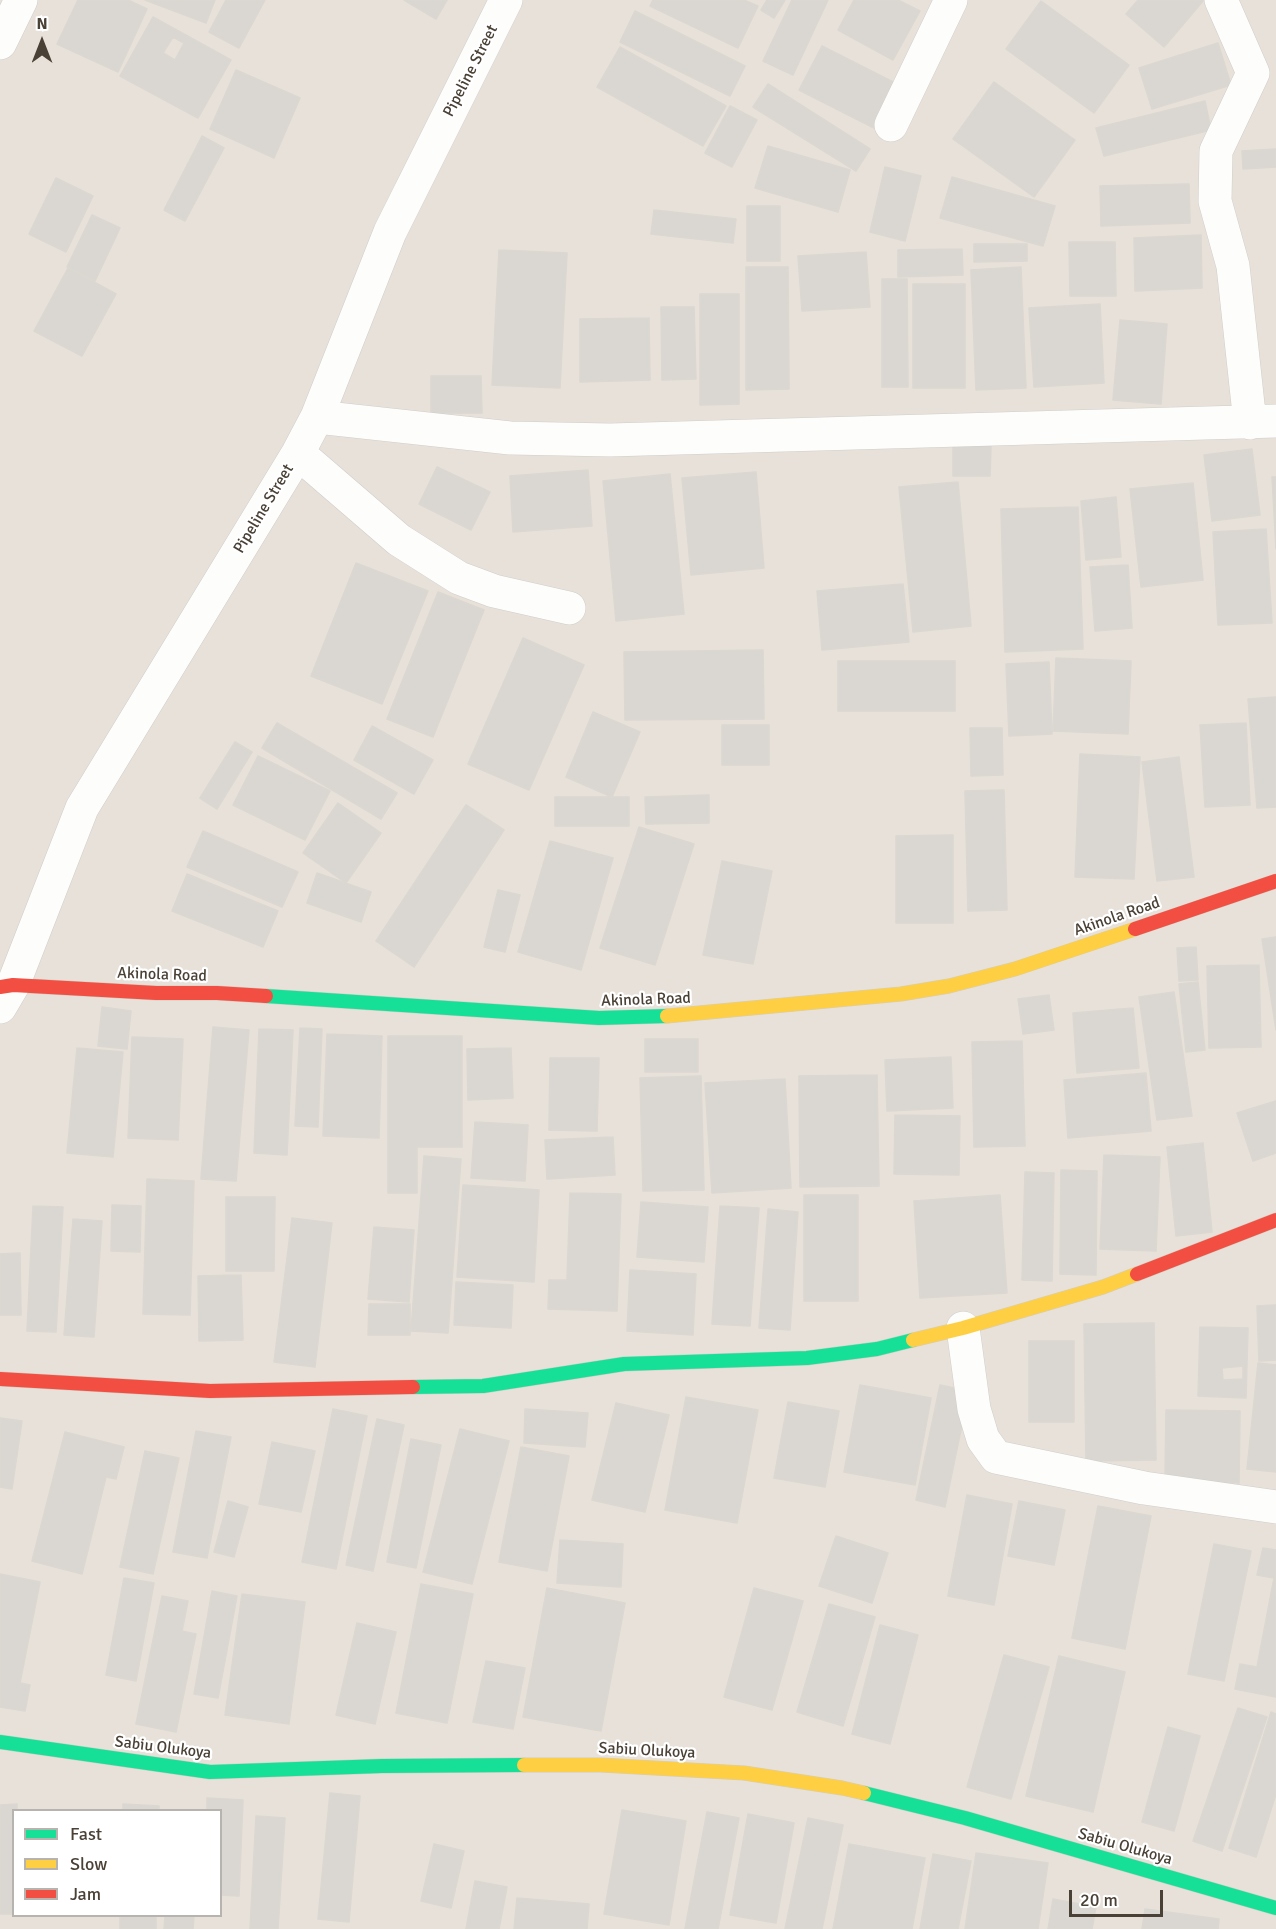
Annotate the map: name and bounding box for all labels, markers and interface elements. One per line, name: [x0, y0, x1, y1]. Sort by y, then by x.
north arrow: [12, 12, 72, 72]
text: N: [36, 14, 48, 34]
street label: Pipeline Street: [440, 22, 502, 120]
street label: Pipeline Street: [230, 461, 298, 557]
street label: Akinola Road: [1071, 893, 1163, 941]
street label: Akinola Road: [117, 964, 207, 986]
street label: Akinola Road: [601, 989, 691, 1011]
street label: Sabiu Olukoya: [114, 1733, 212, 1763]
street label: Sabiu Olukoya: [598, 1739, 696, 1763]
legend: [12, 1809, 222, 1917]
text: Fast: [70, 1823, 102, 1845]
street label: Sabiu Olukoya: [1076, 1824, 1174, 1870]
text: Slow: [70, 1853, 107, 1875]
scale bar: [1072, 1878, 1166, 1916]
text: Jam: [70, 1883, 101, 1905]
text: 20 m: [1080, 1889, 1118, 1911]

